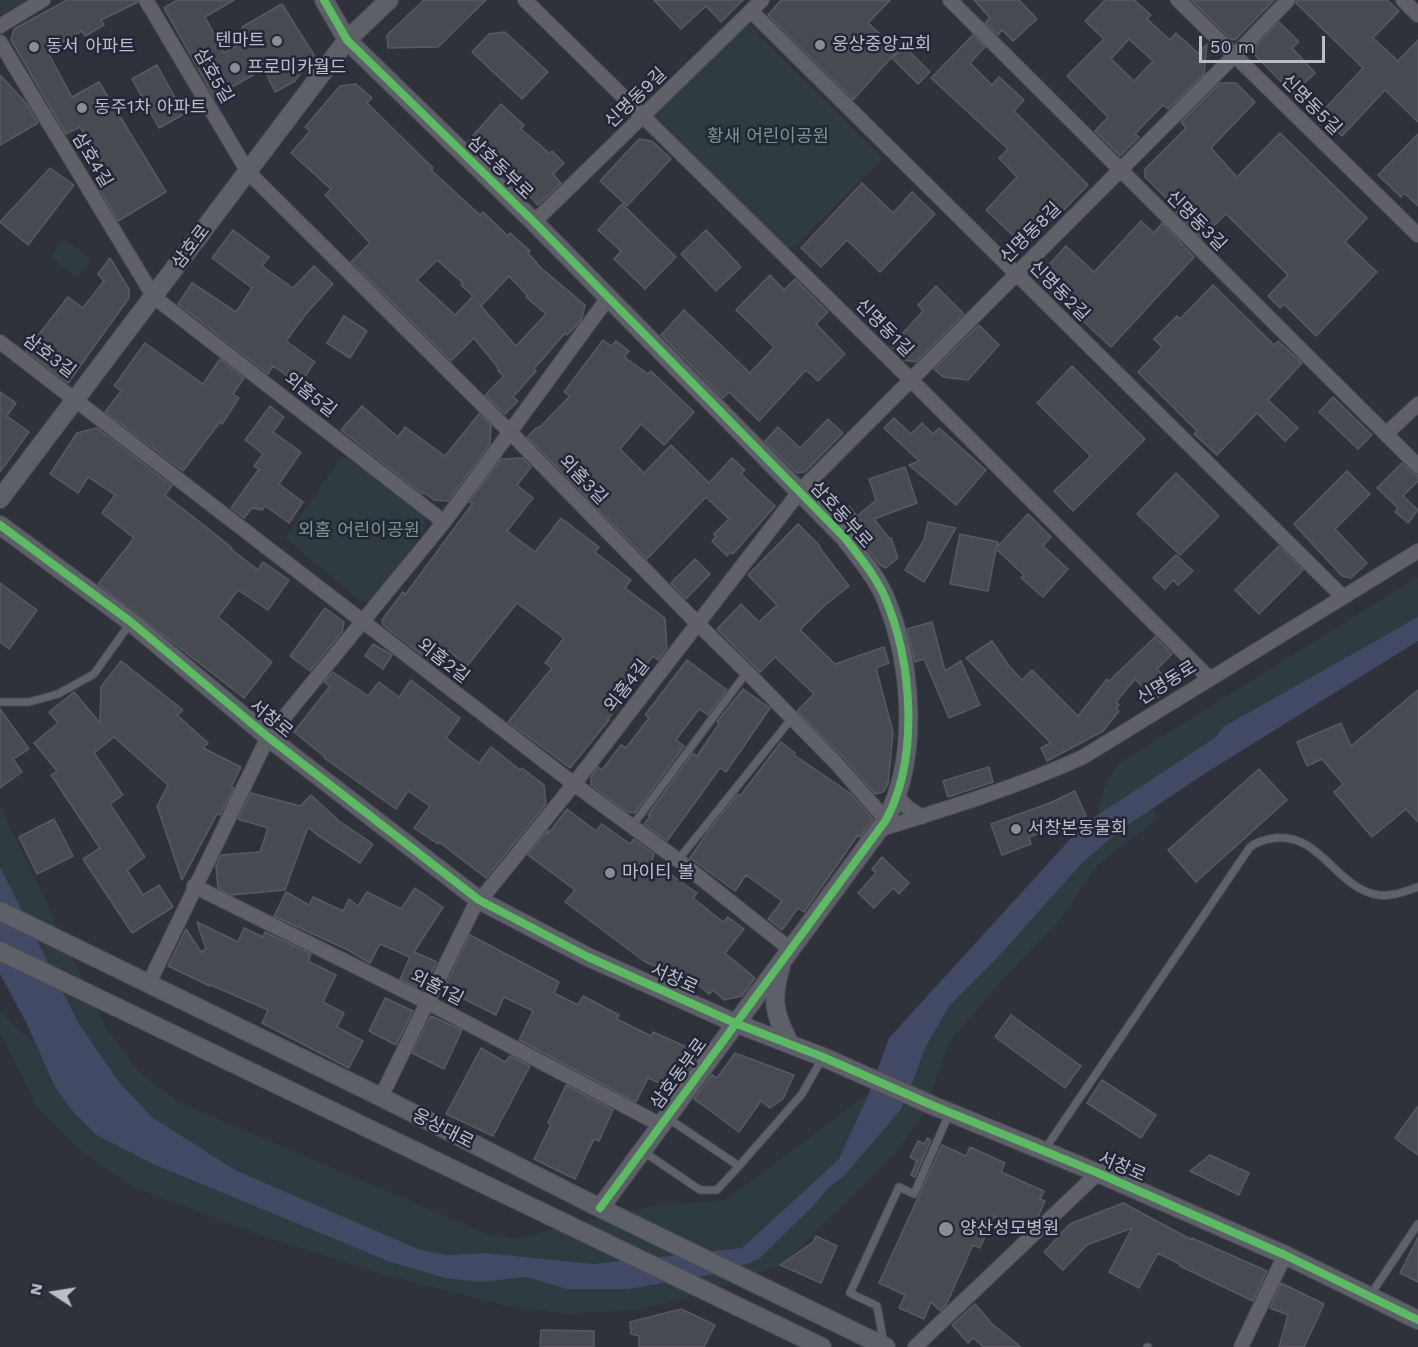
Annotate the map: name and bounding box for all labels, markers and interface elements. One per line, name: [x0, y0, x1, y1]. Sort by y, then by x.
scale bar: [1202, 24, 1328, 62]
place label: 텐마트: [215, 30, 265, 52]
marker: 텐마트: [270, 34, 284, 48]
place label: 웅상중앙교회: [832, 34, 931, 56]
place label: 동서 아파트: [46, 36, 135, 58]
text: 50 m: [1210, 36, 1255, 57]
marker: 웅상중앙교회: [813, 38, 827, 52]
marker: 동서 아파트: [27, 40, 41, 54]
street label: 삼호5길: [189, 45, 237, 107]
place label: 프로미카월드: [247, 57, 346, 79]
marker: 프로미카월드: [228, 61, 242, 75]
street label: 신명동9길: [601, 63, 671, 133]
street label: 신명동5길: [1276, 70, 1346, 140]
place label: 동주1차 아파트: [94, 97, 207, 119]
marker: 동주1차 아파트: [75, 101, 89, 115]
park label: 황새 어린이공원: [707, 126, 829, 148]
street label: 삼호4길: [67, 128, 117, 192]
street label: 삼호동부로: [463, 131, 537, 205]
street label: 신명동3길: [1161, 186, 1231, 256]
street label: 신명동8길: [996, 198, 1066, 268]
street label: 삼호로: [167, 221, 215, 273]
street label: 신명동2길: [1024, 256, 1094, 326]
street label: 신명동1길: [850, 294, 918, 362]
street label: 삼호3길: [18, 329, 80, 383]
street label: 외홈5길: [280, 368, 340, 422]
street label: 외홈3길: [554, 451, 612, 509]
street label: 삼호동부로: [805, 477, 877, 553]
park label: 외홈 어린이공원: [298, 520, 420, 542]
street label: 외홈2길: [413, 634, 473, 688]
street label: 외홈4길: [600, 655, 654, 717]
street label: 신명동로: [1133, 656, 1201, 710]
street label: 서창로: [245, 695, 297, 743]
place label: 서창본동물회: [1028, 818, 1127, 840]
marker: 서창본동물회: [1009, 822, 1023, 836]
place label: 마이티 볼: [622, 862, 694, 884]
marker: 마이티 볼: [603, 866, 617, 880]
street label: 서창로: [647, 959, 701, 999]
street label: 외홈1길: [407, 966, 467, 1010]
street label: 삼호동부로: [646, 1034, 712, 1114]
street label: 웅상대로: [409, 1104, 477, 1154]
street label: 서창로: [1095, 1147, 1149, 1187]
place label: 양산성모병원: [960, 1218, 1059, 1240]
marker: 양산성모병원: [937, 1220, 955, 1238]
north arrow: [24, 1263, 84, 1323]
text: N: [25, 1281, 46, 1297]

